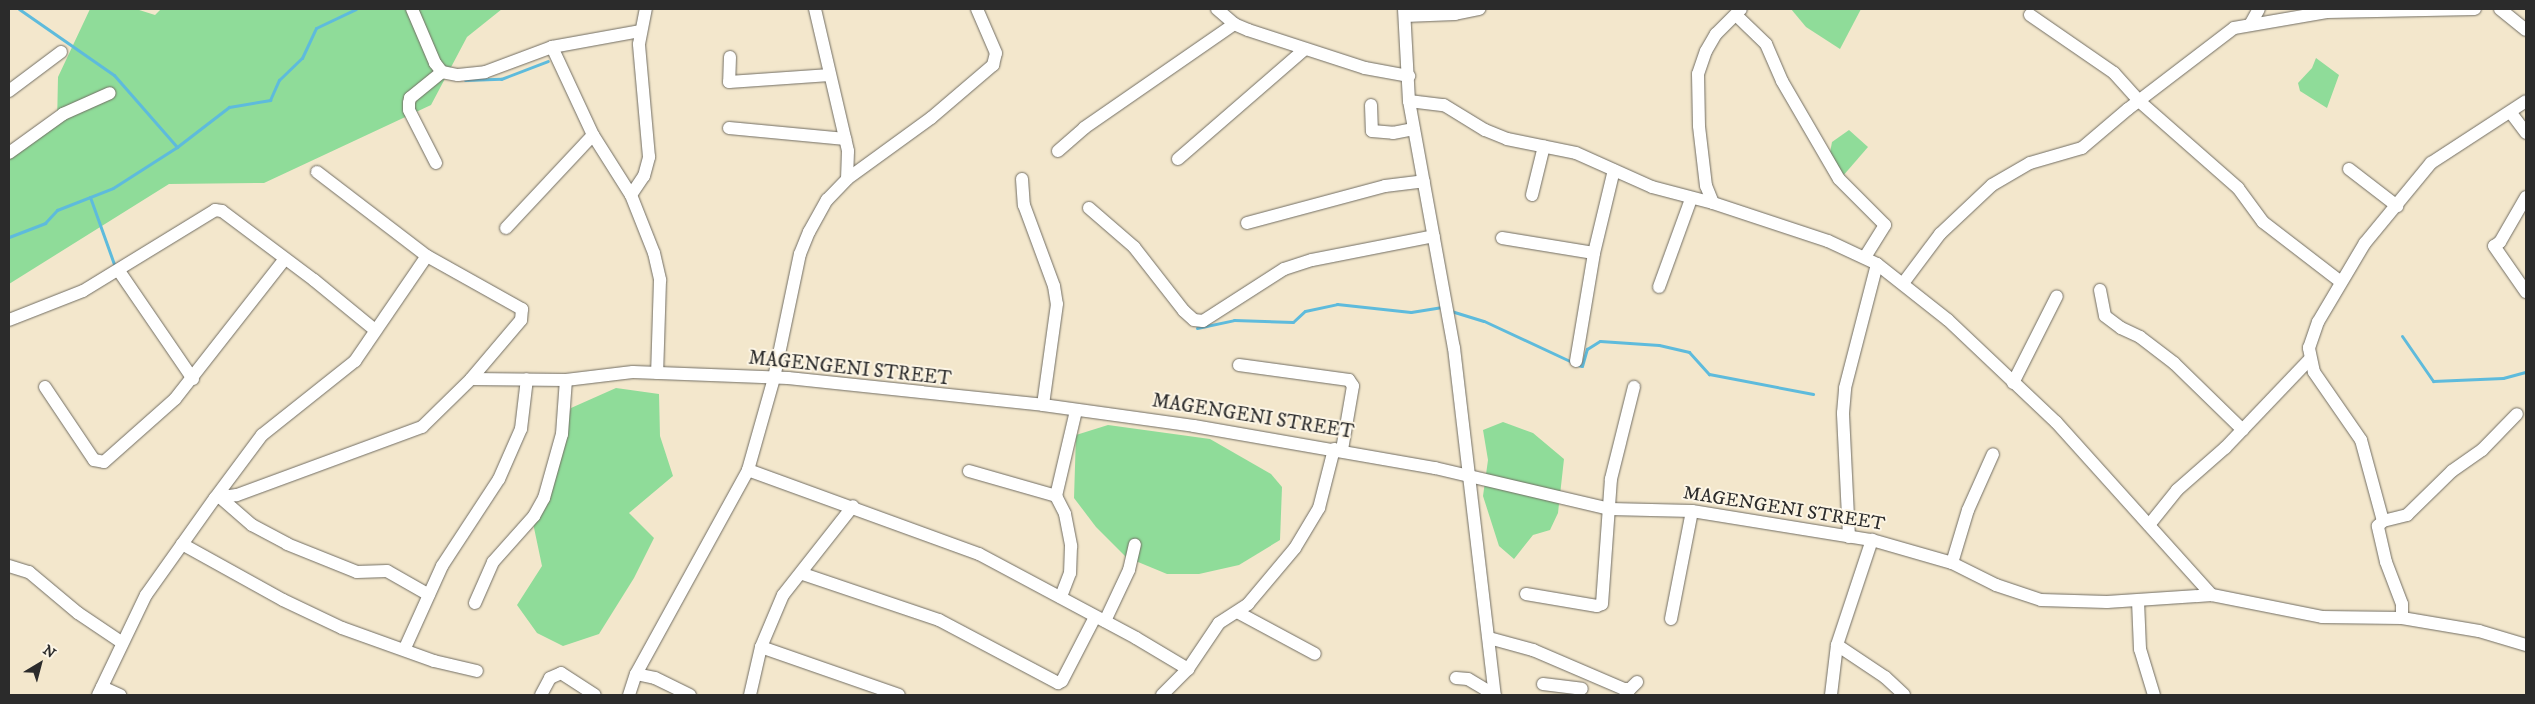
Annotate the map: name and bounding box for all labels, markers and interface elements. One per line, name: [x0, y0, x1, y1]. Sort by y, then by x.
street label: MAGENGENI STREET: [747, 347, 953, 391]
street label: MAGENGENI STREET: [1150, 390, 1356, 444]
street label: MAGENGENI STREET: [1681, 482, 1887, 536]
north arrow: [15, 639, 65, 689]
text: N: [39, 641, 59, 663]

